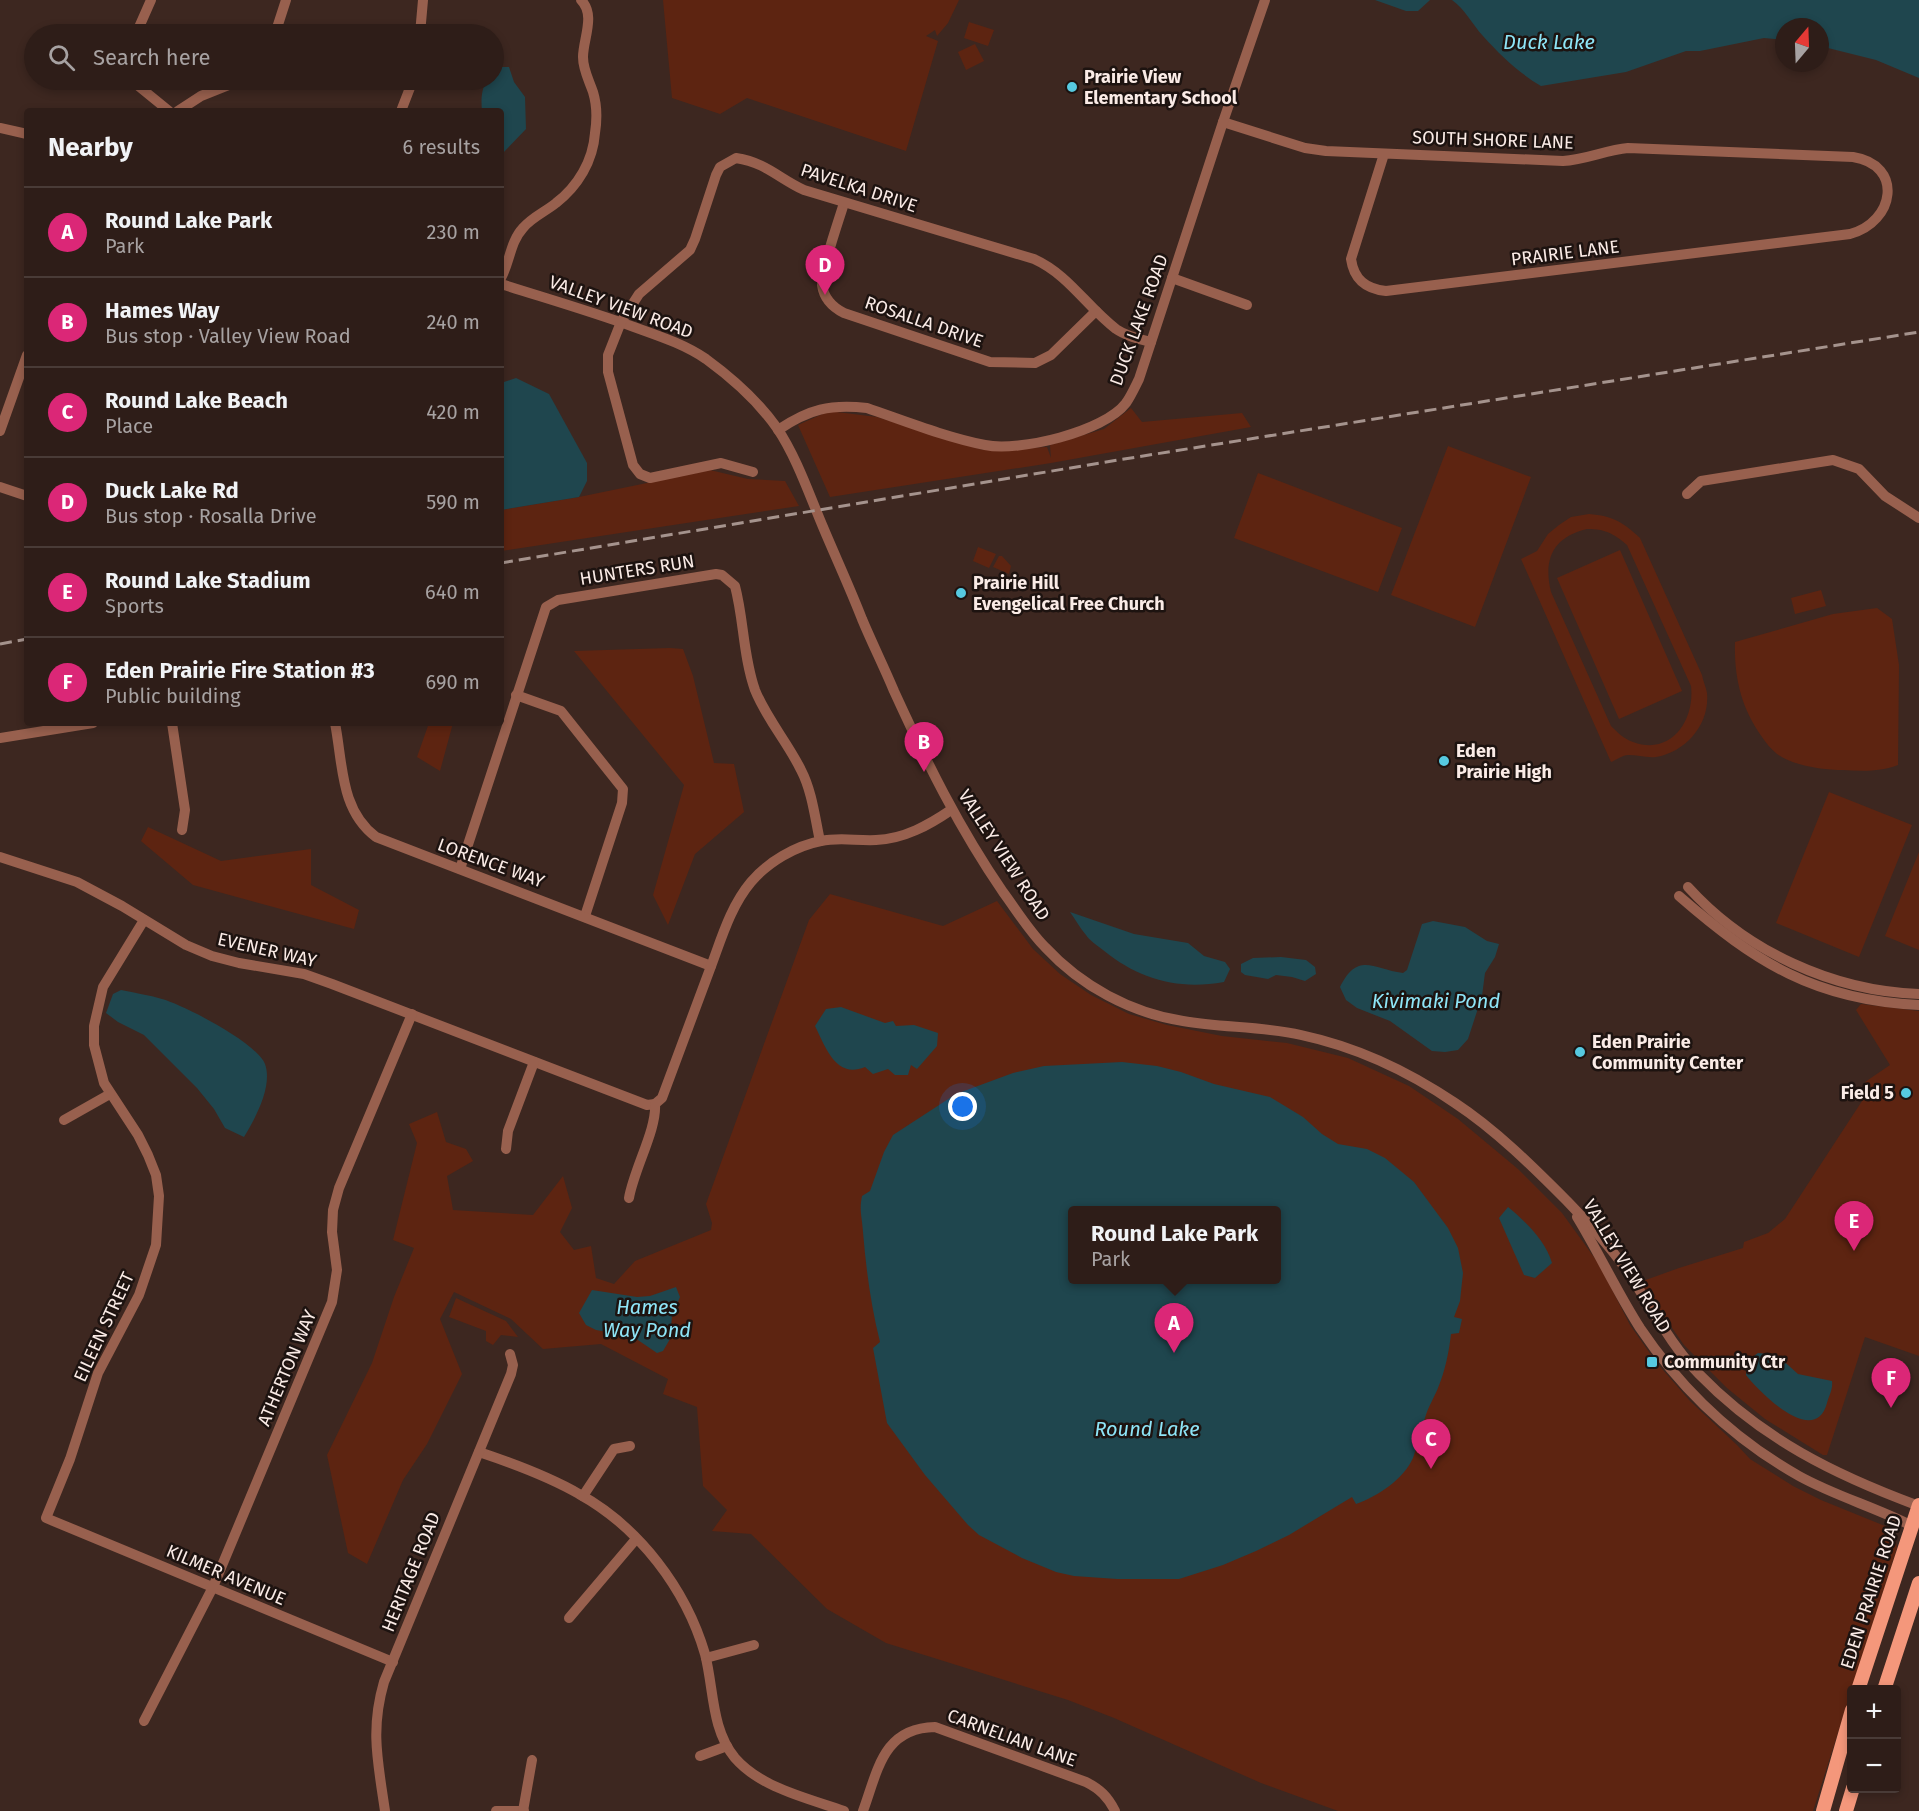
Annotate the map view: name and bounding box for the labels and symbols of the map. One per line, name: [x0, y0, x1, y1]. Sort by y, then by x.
north arrow: [1775, 18, 1829, 72]
water label: Duck Lake: [1503, 30, 1595, 54]
place label: Prairie View Elementary School: [1084, 66, 1238, 109]
marker: Prairie View Elementary School: [1065, 80, 1079, 94]
street label: SOUTH SHORE LANE: [1412, 126, 1574, 154]
street label: PAVELKA DRIVE: [798, 159, 920, 217]
street label: PRAIRIE LANE: [1510, 235, 1620, 271]
pin: D: [806, 246, 844, 295]
street label: DUCK LAKE ROAD: [1105, 251, 1173, 389]
street label: VALLEY VIEW ROAD: [546, 271, 696, 343]
street label: ROSALLA DRIVE: [862, 291, 986, 353]
street label: HUNTERS RUN: [578, 550, 696, 590]
place label: Prairie Hill Evengelical Free Church: [973, 572, 1165, 615]
marker: Prairie Hill Evengelical Free Church: [954, 586, 968, 600]
pin: B: [904, 722, 944, 772]
place label: Eden Prairie High: [1456, 740, 1552, 783]
marker: Eden Prairie High: [1437, 754, 1451, 768]
street label: VALLEY VIEW ROAD: [953, 785, 1055, 925]
street label: LORENCE WAY: [435, 833, 548, 893]
street label: EVENER WAY: [215, 928, 319, 972]
water label: Kivimaki Pond: [1372, 989, 1500, 1013]
place label: Eden Prairie Community Center: [1592, 1031, 1744, 1074]
marker: Eden Prairie Community Center: [1573, 1045, 1587, 1059]
place label: Field 5: [1841, 1082, 1894, 1104]
marker: Field 5: [1899, 1086, 1913, 1100]
your location: [948, 1092, 977, 1121]
street label: VALLEY VIEW ROAD: [1579, 1195, 1675, 1337]
pin: E: [1834, 1202, 1874, 1251]
street label: EILEEN STREET: [69, 1268, 139, 1385]
water label: Hames Way Pond: [603, 1295, 691, 1342]
pin: A: [1154, 1304, 1194, 1353]
street label: ATHERTON WAY: [253, 1307, 321, 1429]
place label: Community Ctr: [1664, 1351, 1786, 1373]
marker: Community Ctr: [1645, 1355, 1659, 1369]
pin: F: [1872, 1358, 1910, 1408]
water label: Round Lake: [1094, 1417, 1200, 1441]
pin: C: [1412, 1420, 1450, 1469]
street label: HERITAGE ROAD: [377, 1509, 445, 1635]
street label: EDEN PRAIRIE ROAD: [1836, 1512, 1906, 1672]
street label: KILMER AVENUE: [163, 1540, 289, 1610]
street label: CARNELIAN LANE: [944, 1704, 1080, 1772]

